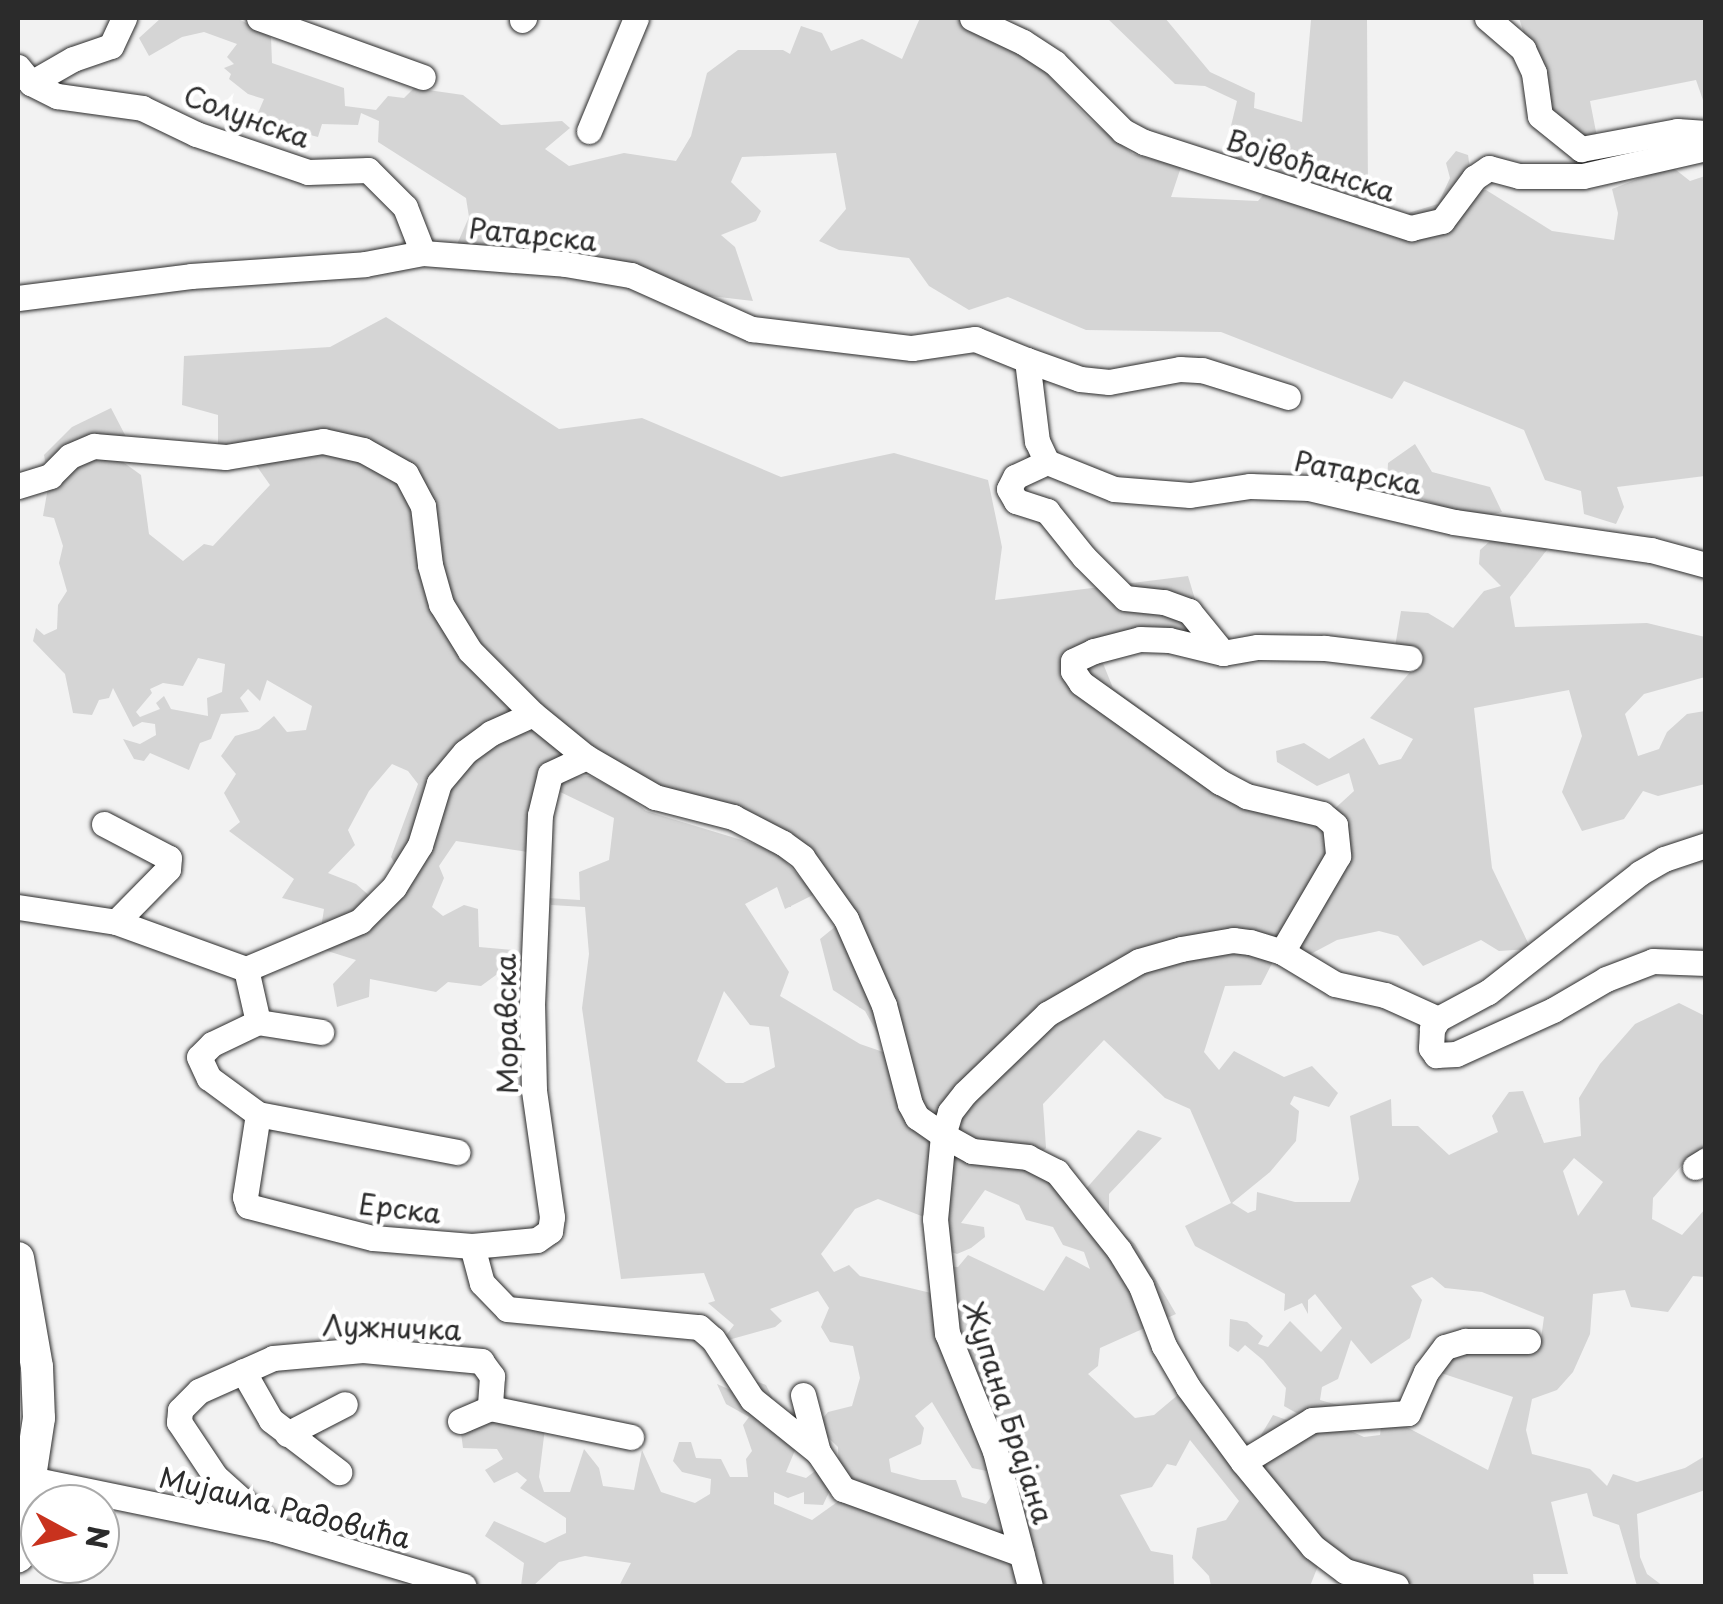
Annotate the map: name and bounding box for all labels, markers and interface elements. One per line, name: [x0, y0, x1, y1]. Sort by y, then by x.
street label: Солунска: [179, 78, 315, 154]
street label: Војвођанска: [1222, 122, 1400, 208]
street label: Ратарска: [467, 211, 599, 257]
street label: Ратарска: [1292, 443, 1424, 501]
street label: Моравска: [488, 953, 524, 1095]
street label: Ерска: [357, 1186, 443, 1230]
street label: Жупана Брајана: [957, 1295, 1061, 1529]
street label: Лужничка: [322, 1308, 462, 1346]
street label: Мијаила Радовића: [155, 1459, 415, 1555]
north arrow: [20, 1484, 120, 1584]
text: N: [76, 1524, 121, 1551]

